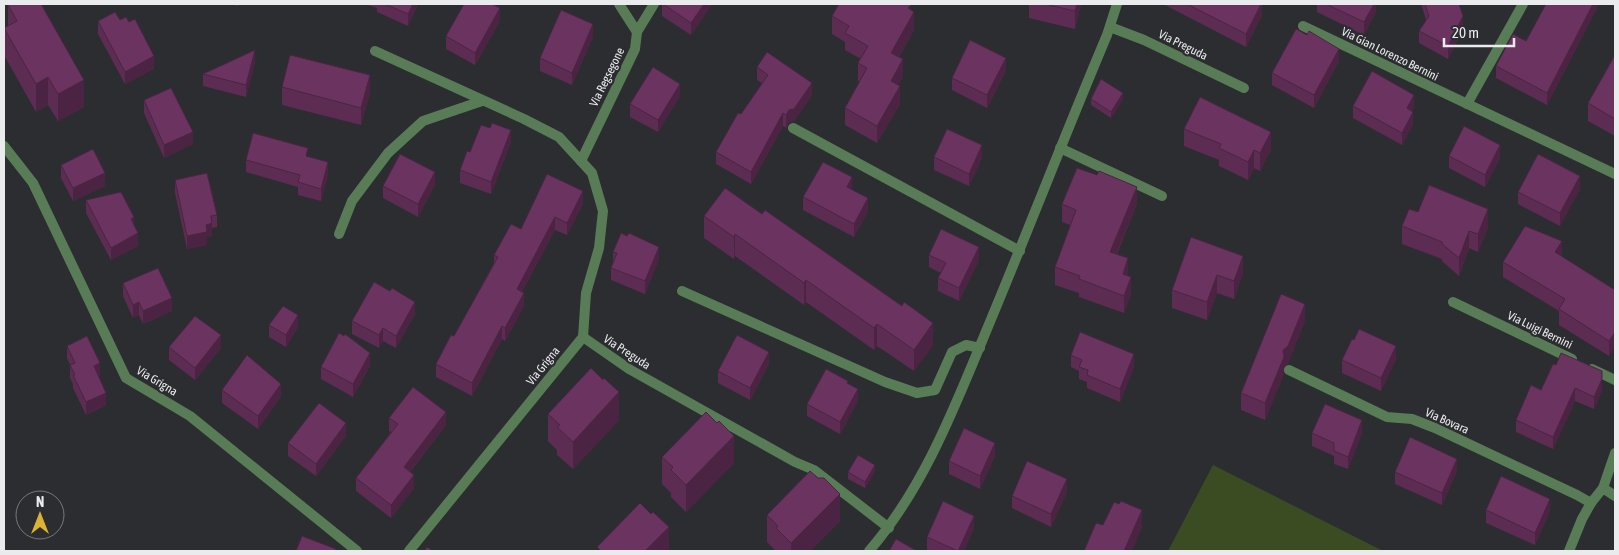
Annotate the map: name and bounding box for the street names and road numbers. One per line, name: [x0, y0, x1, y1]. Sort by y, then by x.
street label: Via Gian Lorenzo Bernini: [1339, 24, 1441, 84]
street label: Via Preguda: [1156, 27, 1210, 63]
street label: Via Regsegone: [587, 45, 627, 109]
street label: Via Luigi Bernini: [1505, 308, 1575, 352]
street label: Via Preguda: [601, 332, 653, 372]
street label: Via Grigna: [523, 344, 563, 388]
street label: Via Grigna: [134, 363, 180, 399]
street label: Via Bovara: [1423, 405, 1471, 437]

